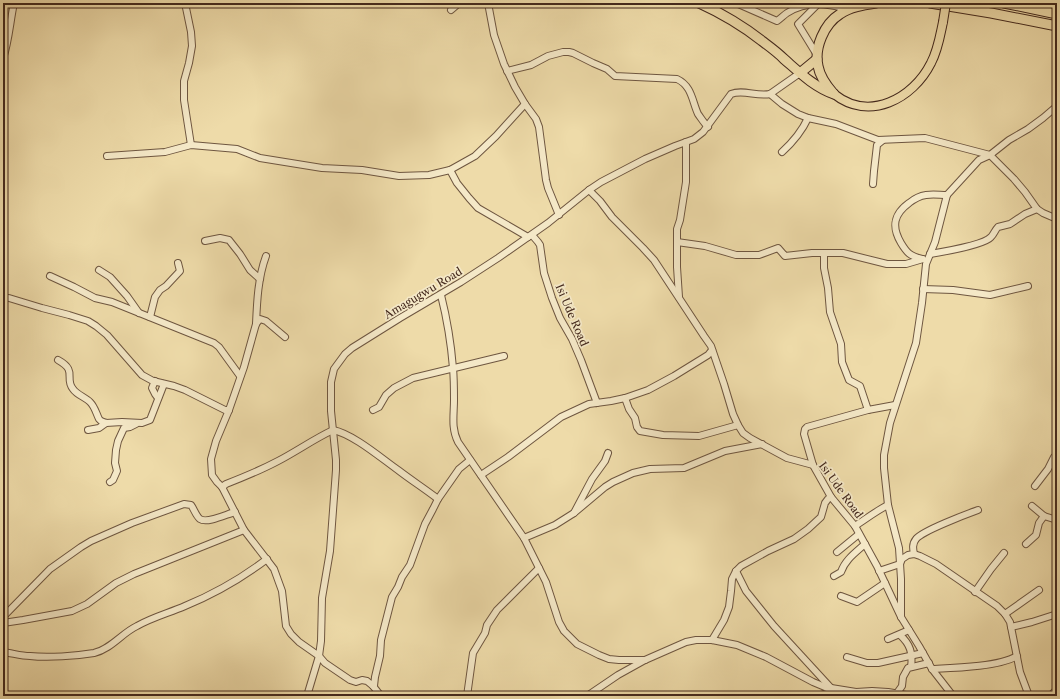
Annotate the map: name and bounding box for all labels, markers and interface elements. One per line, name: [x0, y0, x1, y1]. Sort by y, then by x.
street label: Amagugwu Road: [381, 264, 465, 322]
street label: Isi Ude Road: [553, 282, 592, 349]
street label: Isi Ude Road: [816, 459, 866, 521]

